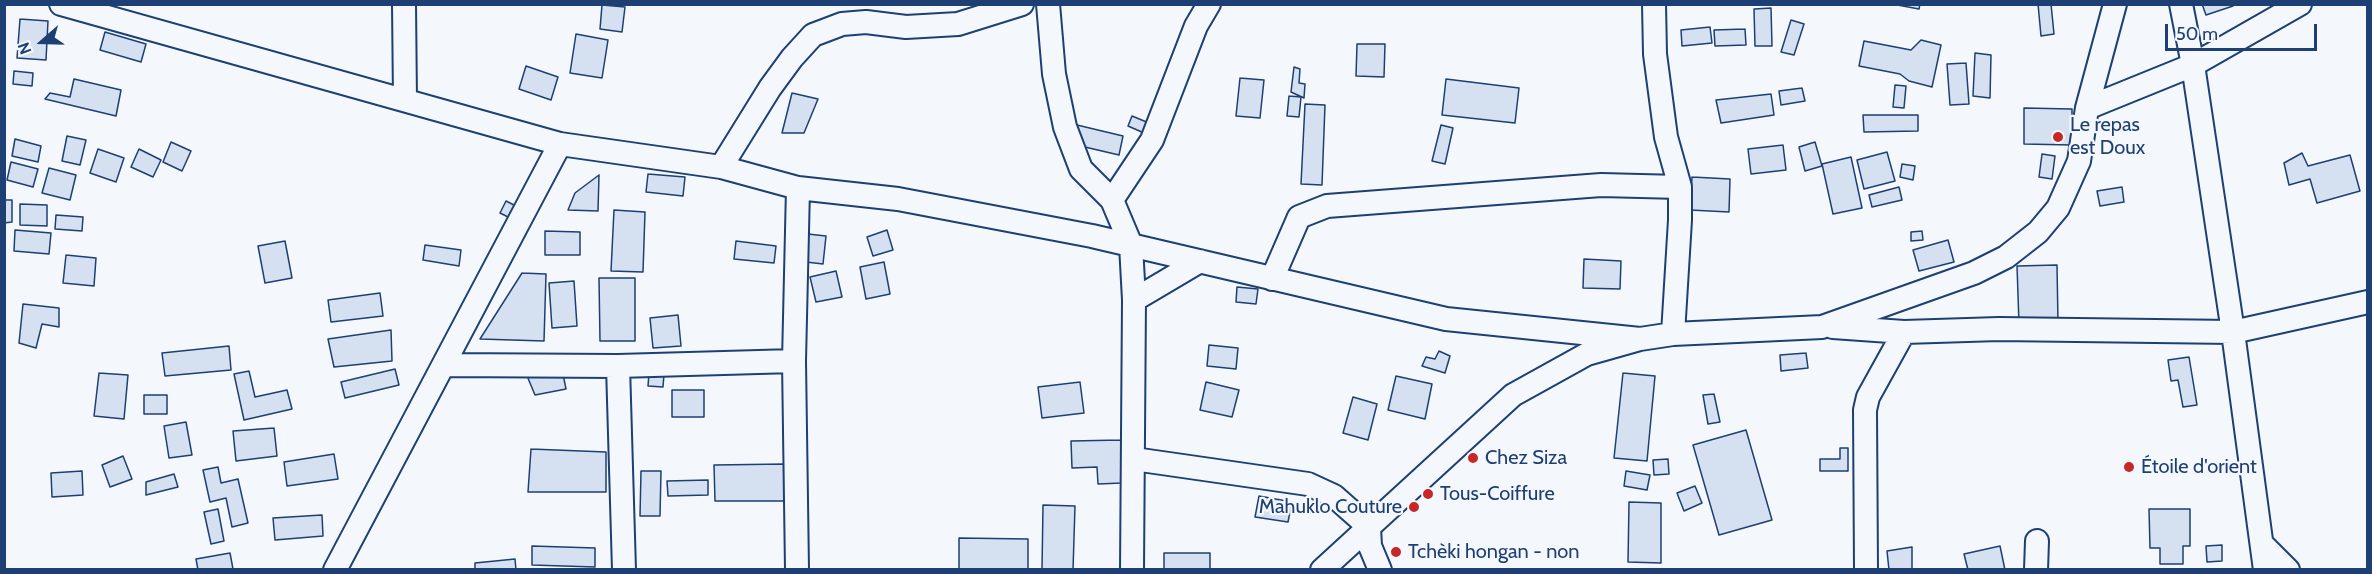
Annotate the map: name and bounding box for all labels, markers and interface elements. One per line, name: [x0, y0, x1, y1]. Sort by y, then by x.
north arrow: [12, 12, 72, 72]
scale bar: [2168, 12, 2320, 50]
text: 50 m: [2176, 23, 2218, 45]
text: N: [14, 40, 35, 57]
place label: Le repas est Doux: [2070, 113, 2145, 160]
marker: Le repas est Doux: [2051, 130, 2065, 144]
place label: Chez Siza: [1485, 446, 1567, 470]
marker: Chez Siza: [1466, 451, 1480, 465]
place label: Étoile d'orient: [2141, 455, 2257, 479]
marker: Étoile d'orient: [2122, 460, 2136, 474]
place label: Tous-Coiffure: [1440, 482, 1555, 506]
marker: Tous-Coiffure: [1421, 487, 1435, 501]
place label: Mahuklo Couture: [1259, 495, 1402, 519]
marker: Mahuklo Couture: [1407, 500, 1421, 514]
place label: Tchèki hongan - non: [1408, 540, 1580, 564]
marker: Tchèki hongan - non: [1389, 545, 1403, 559]

